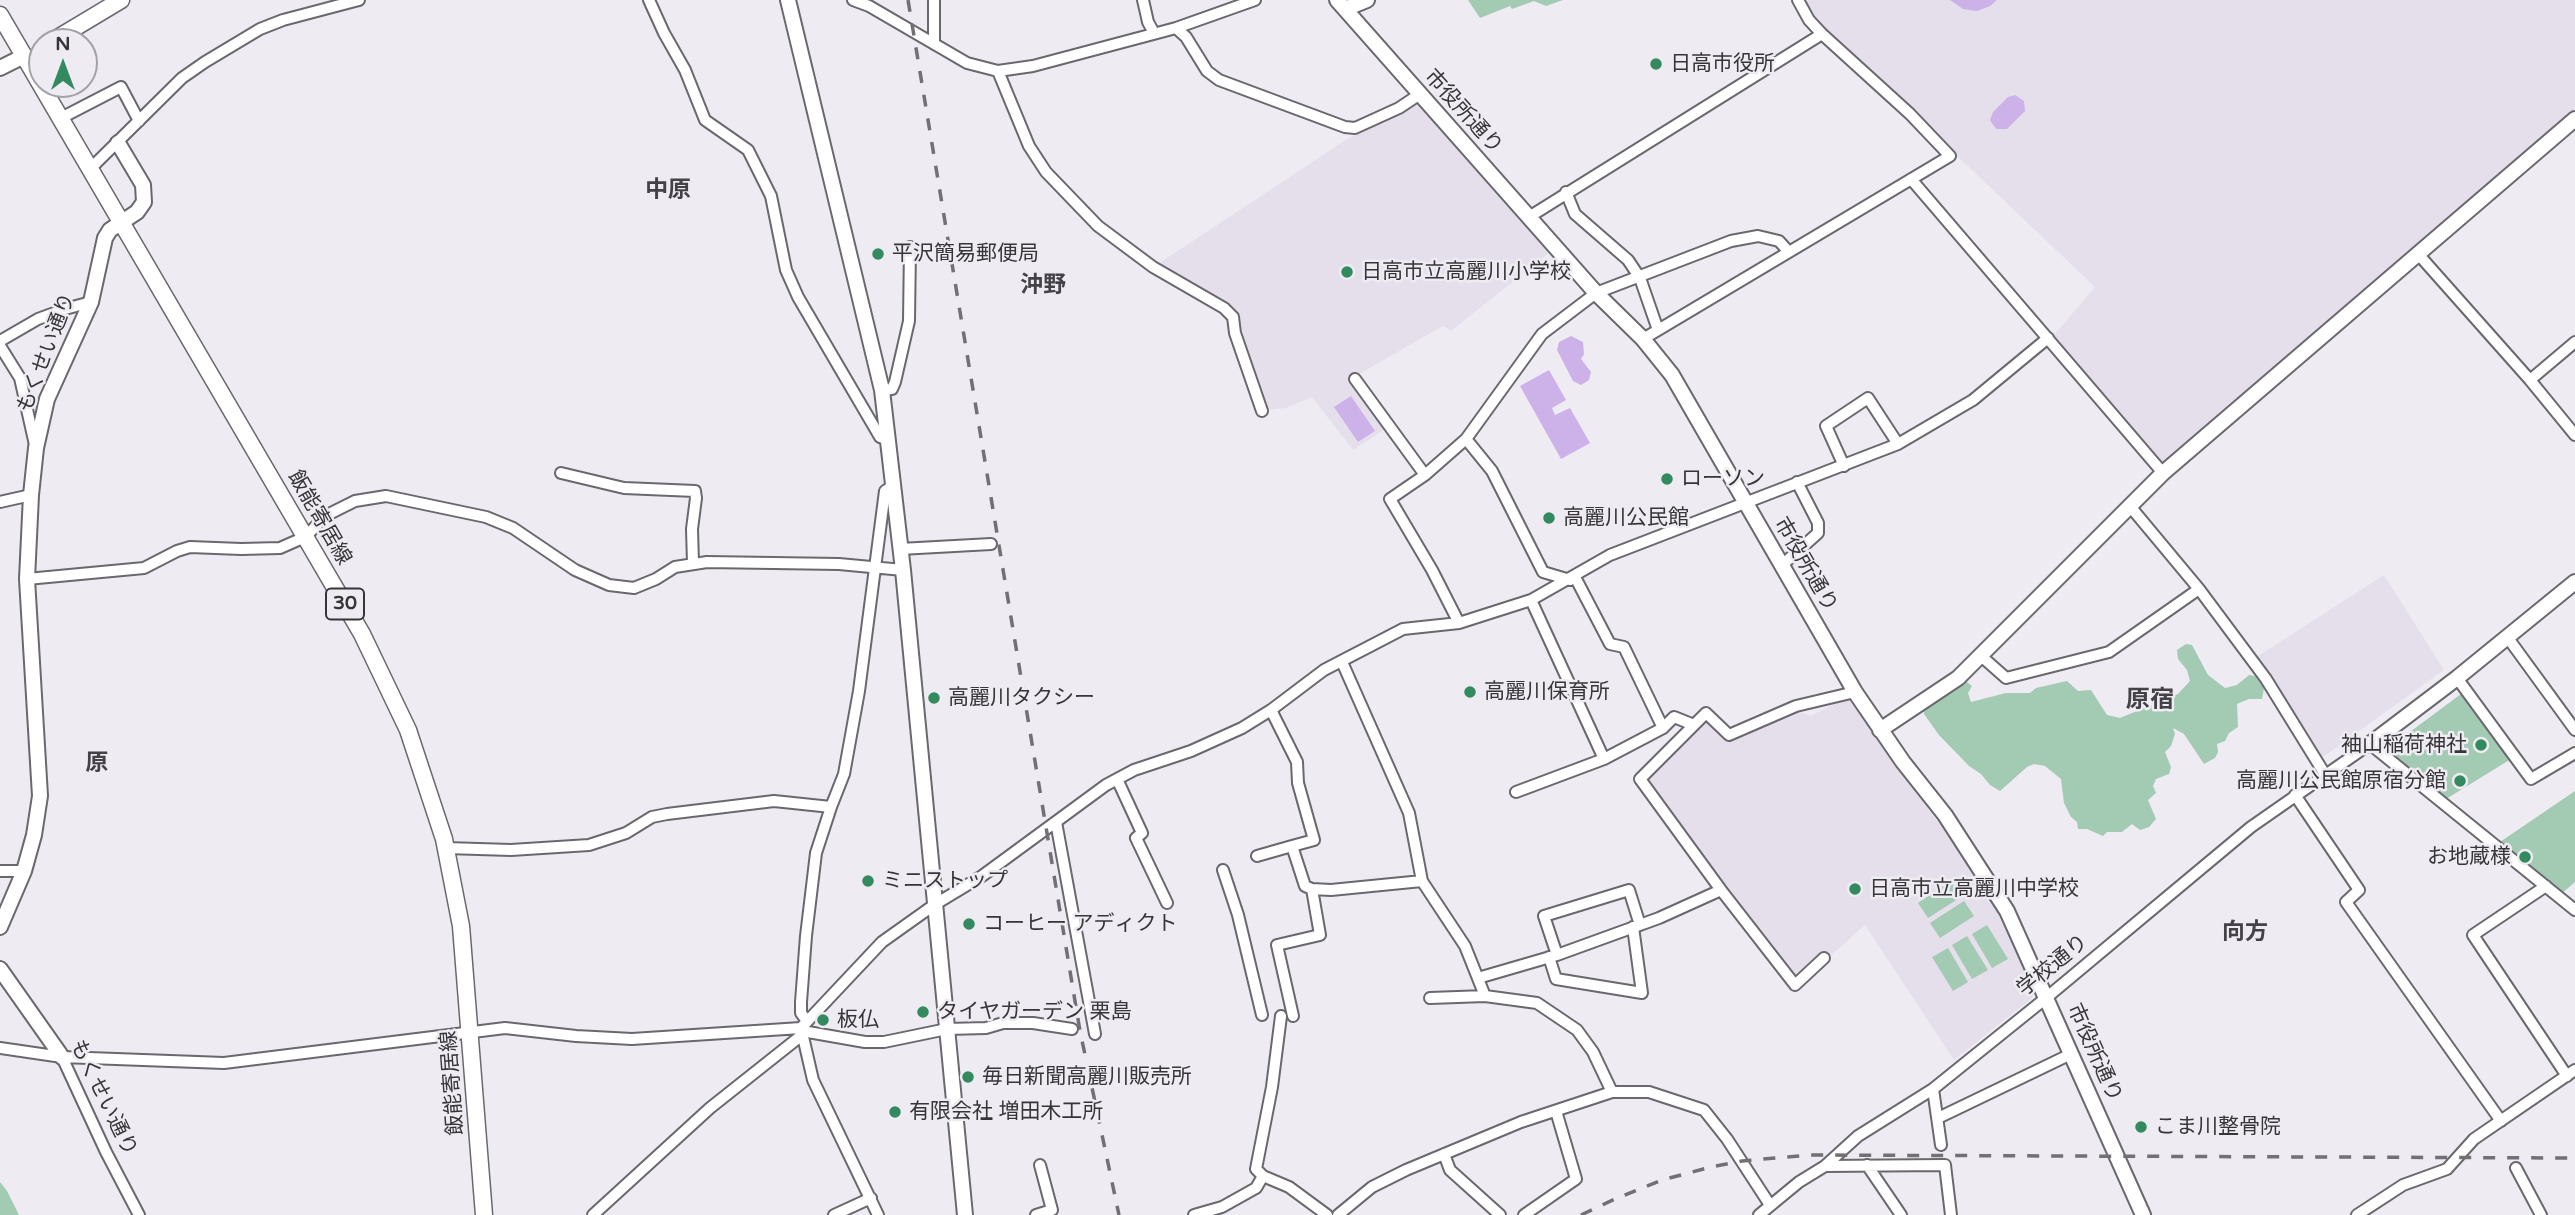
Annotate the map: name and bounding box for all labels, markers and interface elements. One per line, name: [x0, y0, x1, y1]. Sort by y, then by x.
north arrow: [28, 28, 98, 98]
text: N: [55, 33, 71, 55]
place label: 日高市役所: [1670, 51, 1775, 77]
marker: 日高市役所: [1648, 56, 1664, 72]
street label: 市役所通り: [1419, 65, 1507, 159]
district label: 中原: [645, 177, 691, 205]
place label: 平沢簡易郵便局: [892, 241, 1039, 267]
marker: 平沢簡易郵便局: [870, 246, 886, 262]
place label: 日高市立高麗川小学校: [1361, 259, 1571, 285]
marker: 日高市立高麗川小学校: [1339, 264, 1355, 280]
district label: 沖野: [1020, 272, 1066, 300]
street label: もくせい通り: [13, 290, 81, 416]
street label: 飯能寄居線: [282, 466, 356, 570]
place label: ローソン: [1681, 466, 1765, 492]
marker: ローソン: [1659, 471, 1675, 487]
place label: 高麗川公民館: [1563, 505, 1689, 531]
marker: 高麗川公民館: [1541, 510, 1557, 526]
street label: 市役所通り: [1768, 513, 1842, 617]
road number: 30: [326, 589, 364, 620]
place label: 高麗川保育所: [1484, 679, 1610, 705]
marker: 高麗川保育所: [1462, 684, 1478, 700]
place label: 高麗川タクシー: [948, 685, 1095, 711]
district label: 原宿: [2126, 687, 2174, 715]
marker: 高麗川タクシー: [926, 690, 942, 706]
place label: 袖山稲荷神社: [2341, 732, 2467, 758]
marker: 袖山稲荷神社: [2473, 737, 2489, 753]
district label: 原: [86, 750, 108, 778]
place label: 高麗川公民館原宿分館: [2236, 768, 2446, 794]
marker: 高麗川公民館原宿分館: [2452, 773, 2468, 789]
place label: お地蔵様: [2427, 844, 2511, 870]
marker: お地蔵様: [2517, 849, 2533, 865]
place label: ミニストップ: [882, 868, 1008, 894]
marker: ミニストップ: [860, 873, 876, 889]
place label: 日高市立高麗川中学校: [1869, 876, 2079, 902]
marker: 日高市立高麗川中学校: [1847, 881, 1863, 897]
place label: コーヒー アディクト: [983, 911, 1177, 937]
marker: コーヒー アディクト: [961, 916, 977, 932]
district label: 向方: [2222, 919, 2268, 947]
street label: 学校通り: [2012, 930, 2094, 1002]
place label: タイヤガーデン 栗島: [937, 999, 1131, 1025]
street label: 市役所通り: [2061, 1000, 2127, 1106]
marker: タイヤガーデン 栗島: [915, 1004, 931, 1020]
place label: 板仏: [837, 1007, 879, 1033]
marker: 板仏: [815, 1012, 831, 1028]
street label: 飯能寄居線: [437, 1030, 469, 1136]
street label: もくせい通り: [64, 1036, 142, 1160]
place label: 毎日新聞高麗川販売所: [982, 1064, 1192, 1090]
marker: 毎日新聞高麗川販売所: [960, 1069, 976, 1085]
place label: 有限会社 増田木工所: [909, 1099, 1103, 1125]
marker: 有限会社 増田木工所: [887, 1104, 903, 1120]
place label: こま川整骨院: [2155, 1114, 2281, 1140]
marker: こま川整骨院: [2133, 1119, 2149, 1135]

